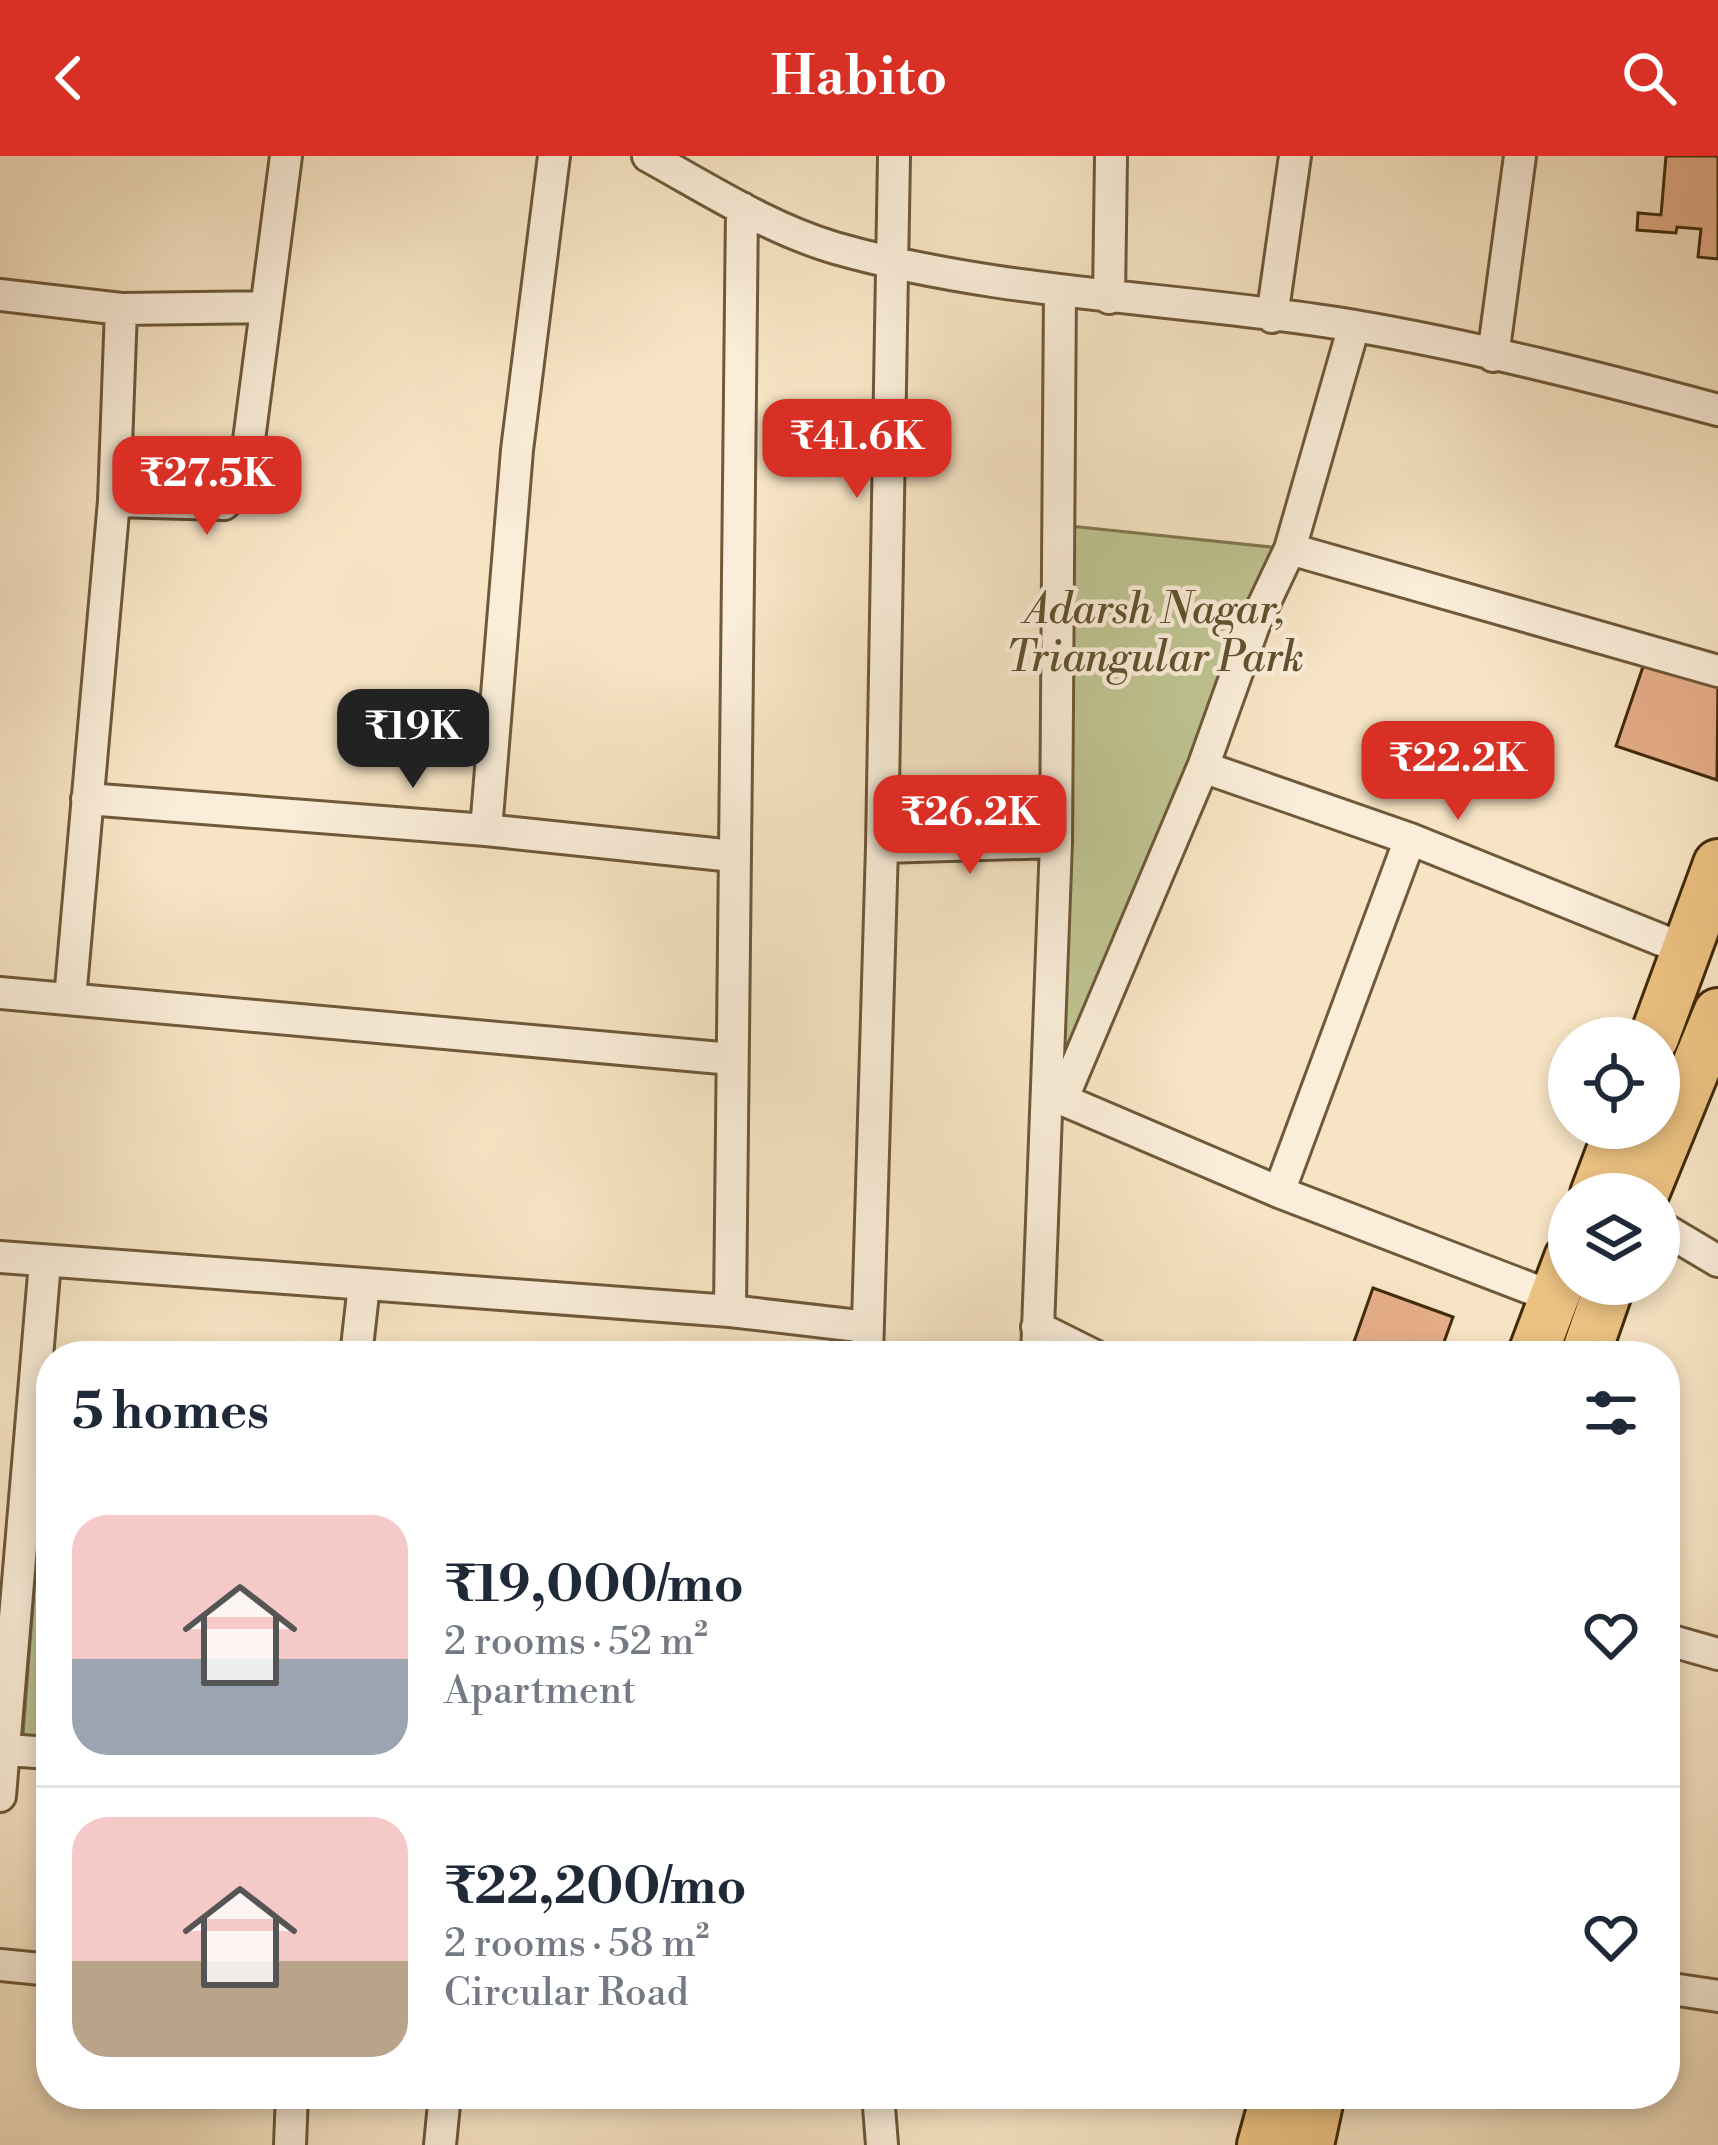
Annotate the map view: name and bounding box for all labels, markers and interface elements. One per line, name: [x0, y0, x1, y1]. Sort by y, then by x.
text: Habito: [771, 44, 947, 112]
icon: back: [36, 45, 102, 111]
icon: search: [1616, 45, 1682, 111]
pin: ₹41.6K: [759, 399, 955, 501]
text: ₹41.6K: [789, 413, 925, 462]
pin: ₹27.5K: [109, 436, 305, 538]
text: ₹27.5K: [139, 450, 275, 499]
park label: Adarsh Nagar, Triangular Park: [1006, 584, 1304, 685]
pin: ₹19K: [342, 689, 484, 791]
text: ₹19K: [364, 703, 462, 752]
pin: ₹22.2K: [1360, 721, 1556, 823]
text: ₹22.2K: [1389, 735, 1528, 784]
pin: ₹26.2K: [872, 775, 1068, 877]
text: ₹26.2K: [900, 789, 1040, 838]
map controls: [1548, 1017, 1680, 1305]
button: locate: [1548, 1017, 1680, 1149]
button: layers: [1548, 1173, 1680, 1305]
icon: filters: [1578, 1380, 1644, 1446]
text: 5 homes: [72, 1381, 269, 1445]
text: ₹19,000/mo: [444, 1554, 744, 1618]
icon: home: [168, 1563, 312, 1707]
icon: heart: [1578, 1602, 1644, 1668]
text: 2 rooms · 52 m²: [444, 1618, 708, 1667]
text: Apartment: [444, 1667, 636, 1716]
text: ₹22,200/mo: [444, 1856, 746, 1920]
icon: home: [168, 1865, 312, 2009]
icon: heart: [1578, 1904, 1644, 1970]
text: 2 rooms · 58 m²: [444, 1920, 710, 1969]
text: Circular Road: [444, 1969, 689, 2018]

